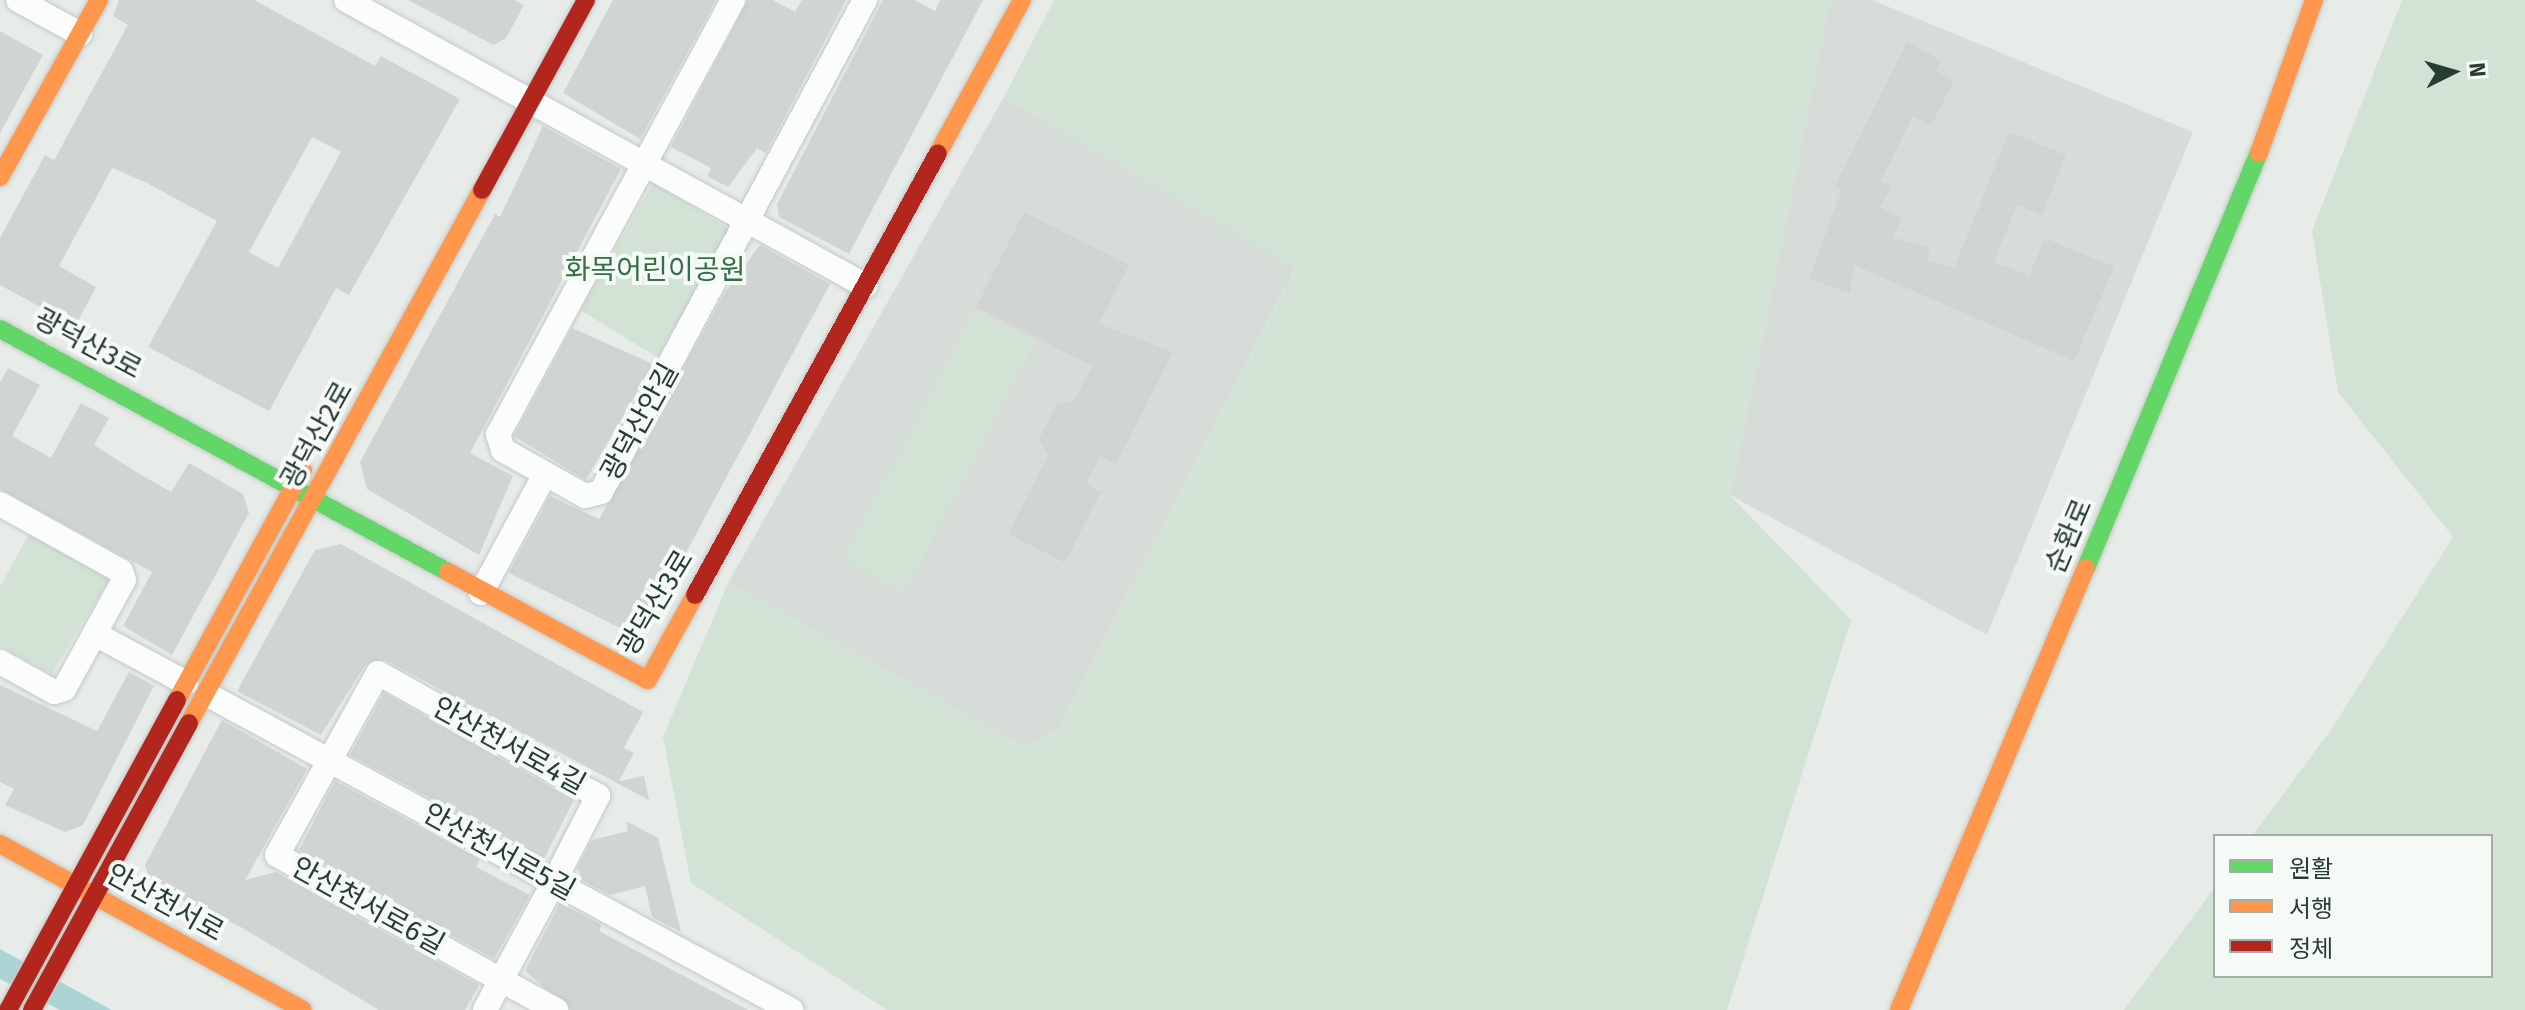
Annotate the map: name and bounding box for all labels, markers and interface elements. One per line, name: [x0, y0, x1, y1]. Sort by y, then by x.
north arrow: [2413, 32, 2493, 112]
text: N: [2463, 61, 2491, 78]
park label: 화목어린이공원: [565, 253, 745, 287]
street label: 광덕산3로: [28, 302, 148, 386]
street label: 광덕산안길: [594, 358, 686, 486]
street label: 광덕산2로: [274, 376, 360, 494]
street label: 순환로: [2038, 494, 2100, 578]
street label: 광덕산3로: [611, 544, 701, 662]
street label: 안산천서로4길: [427, 690, 591, 802]
street label: 안산천서로5길: [417, 796, 581, 908]
legend: [2213, 834, 2493, 978]
street label: 안산천서로6길: [286, 850, 450, 962]
text: 원활: [2289, 855, 2333, 883]
street label: 안산천서로: [101, 857, 229, 949]
text: 서행: [2289, 895, 2333, 923]
text: 정체: [2289, 935, 2333, 963]

